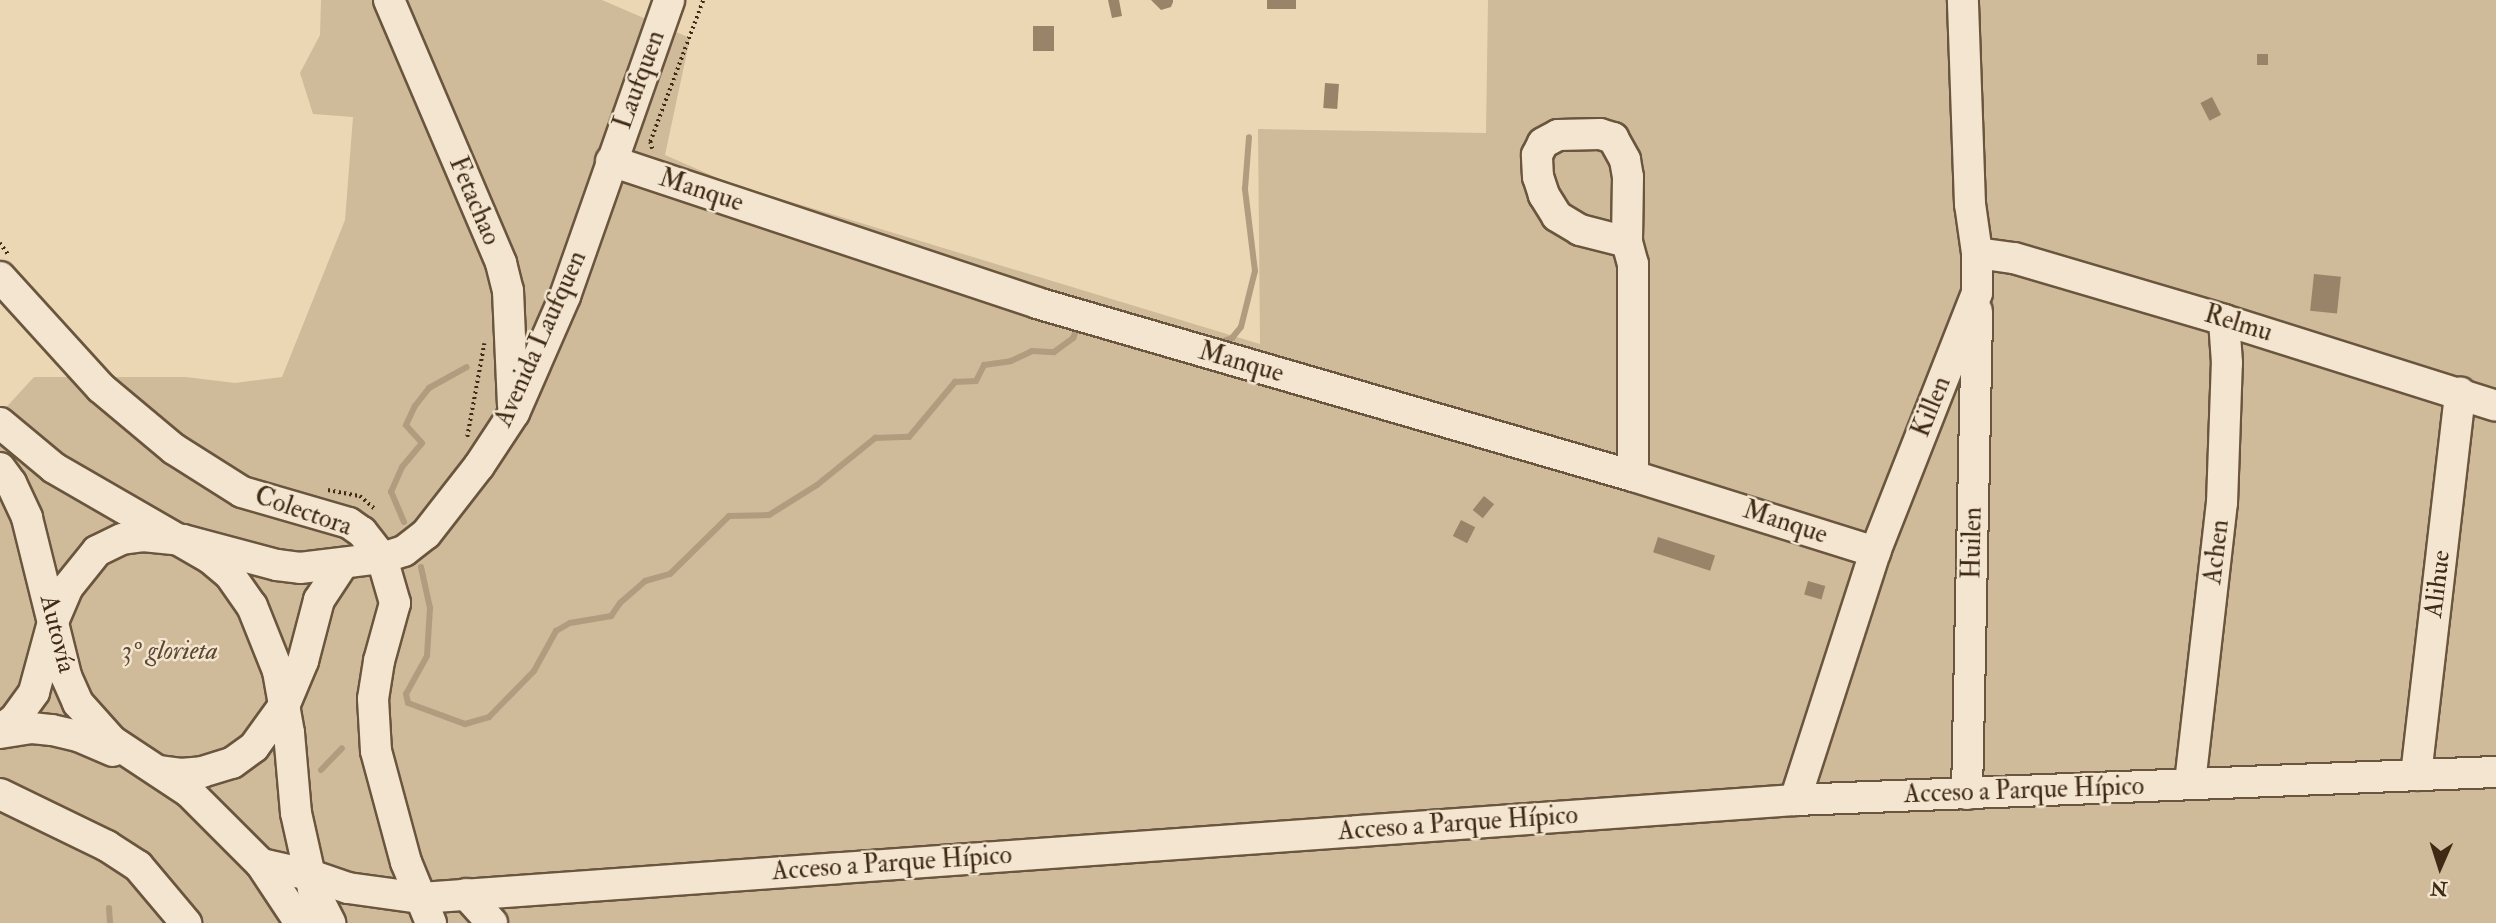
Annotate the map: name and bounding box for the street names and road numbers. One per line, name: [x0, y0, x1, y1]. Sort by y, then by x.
street label: Laufquen: [608, 26, 672, 134]
street label: Fetachao: [441, 152, 507, 250]
street label: Manque: [655, 163, 747, 219]
street label: Avenida Laufquen: [488, 246, 594, 432]
street label: Relmu: [2200, 299, 2276, 349]
street label: Manque: [1195, 336, 1287, 390]
street label: Killen: [1906, 372, 1958, 442]
street label: Colectora: [250, 481, 356, 543]
street label: Manque: [1739, 495, 1831, 551]
street label: Huilen: [1957, 507, 1989, 579]
street label: Achen: [2198, 518, 2236, 586]
street label: Alihue: [2418, 548, 2458, 620]
street label: Autovía: [32, 592, 82, 676]
street label: Acceso a Parque Hípico: [1903, 771, 2145, 811]
street label: Acceso a Parque Hípico: [1337, 800, 1579, 848]
street label: Acceso a Parque Hípico: [771, 840, 1013, 888]

